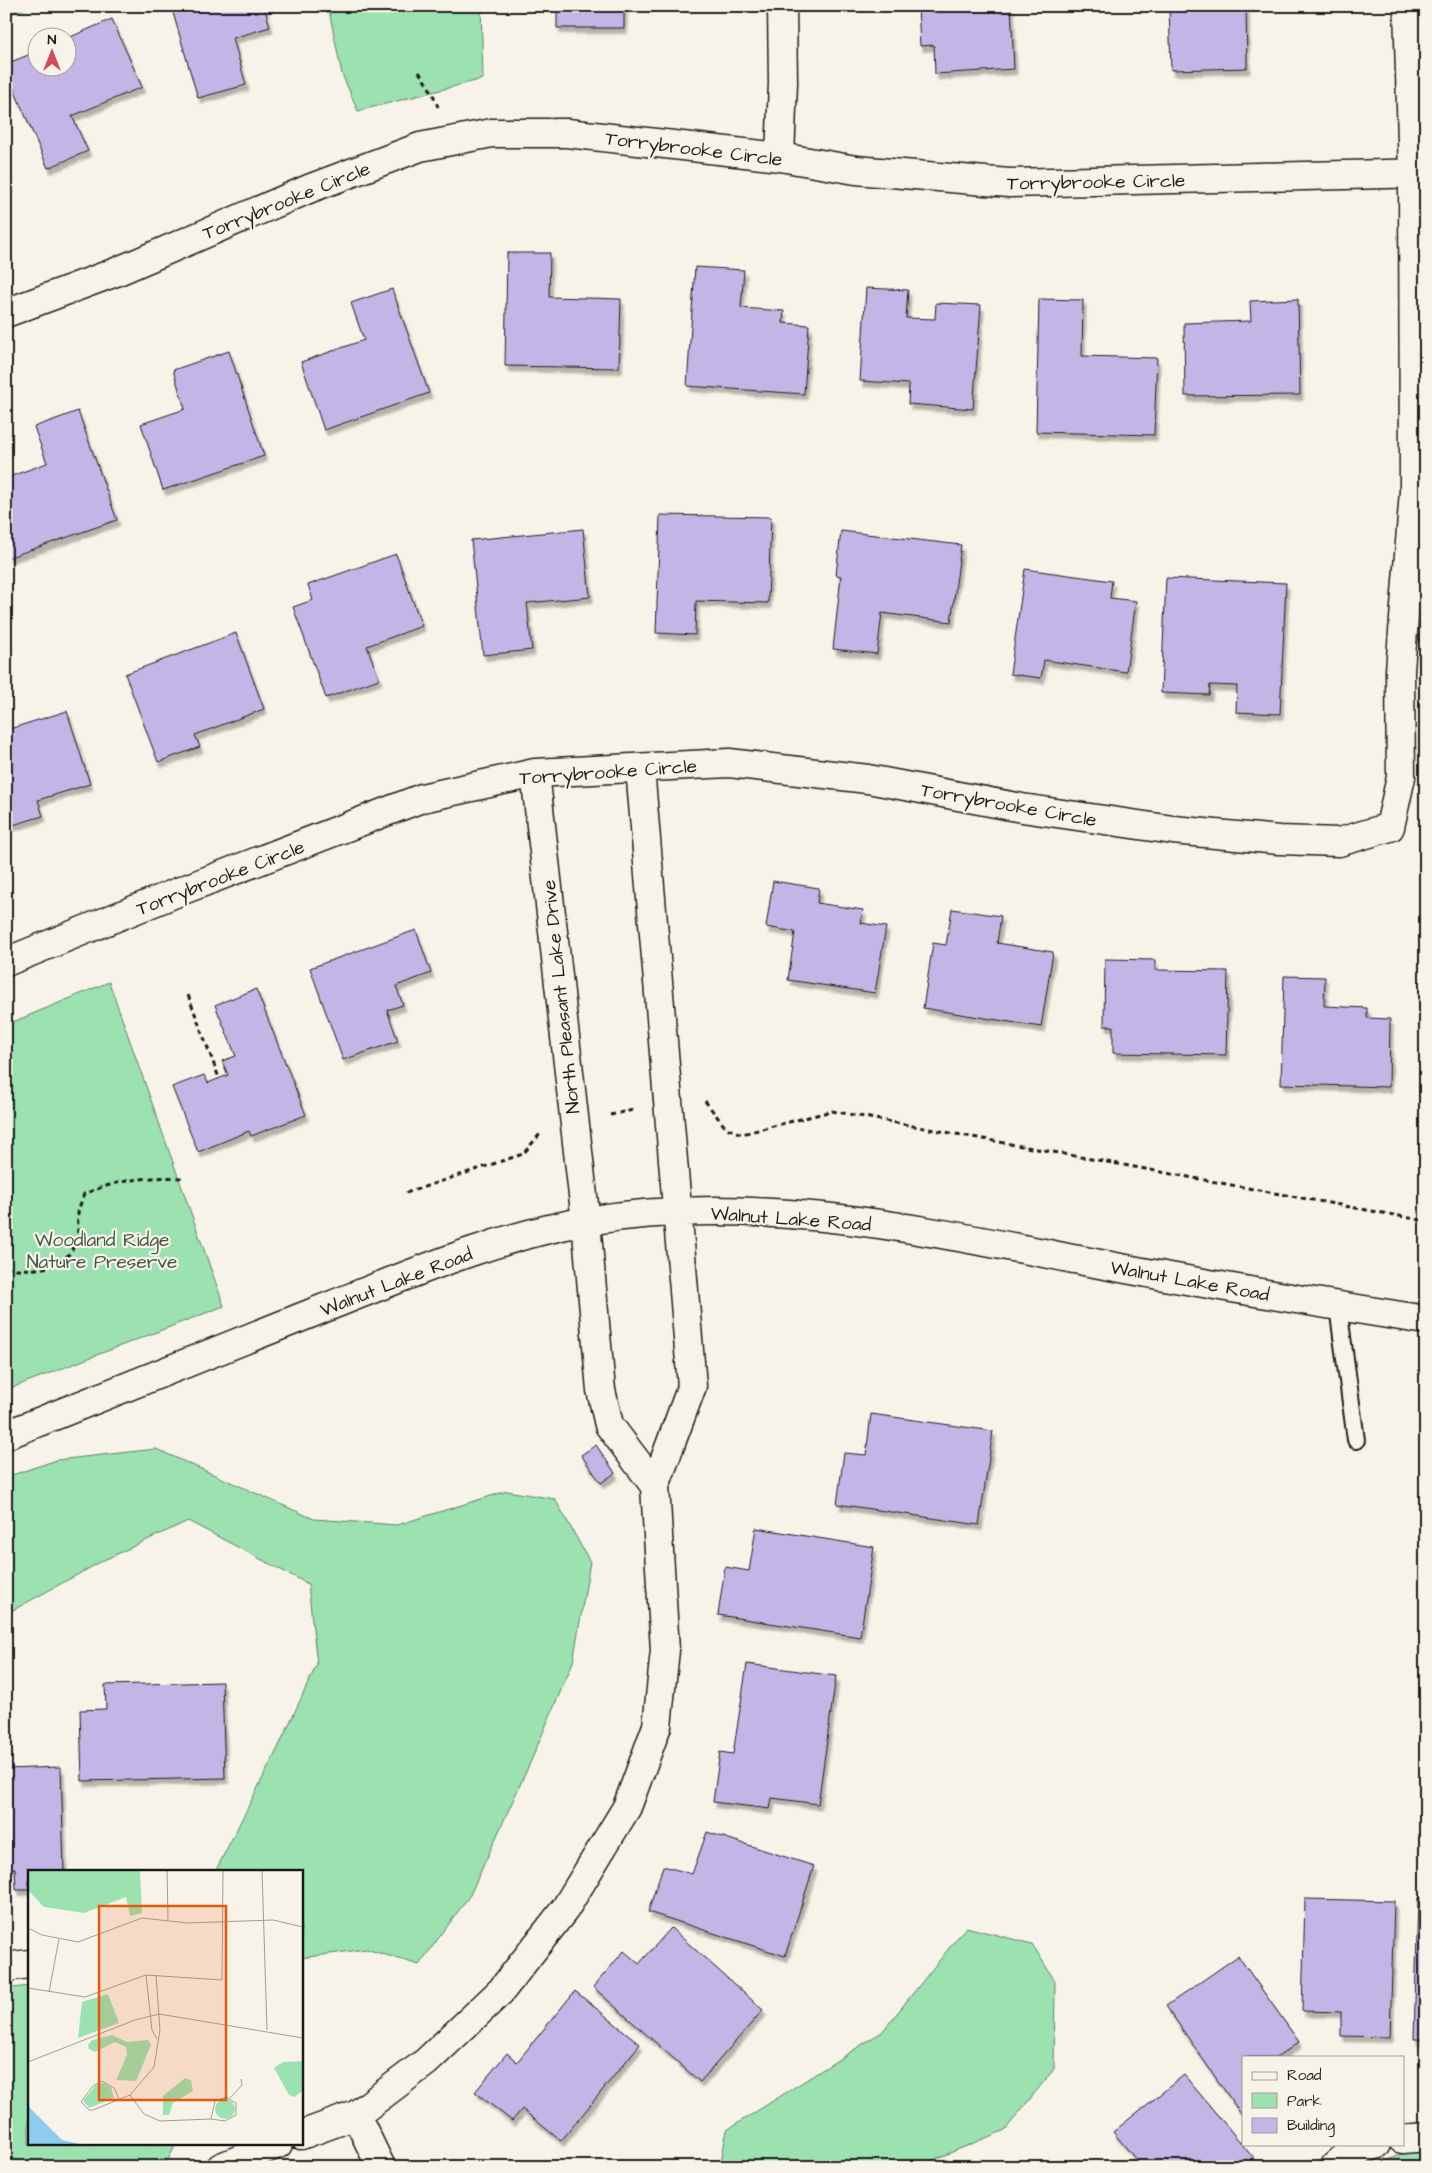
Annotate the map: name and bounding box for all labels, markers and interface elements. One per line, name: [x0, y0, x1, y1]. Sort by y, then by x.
north arrow: [28, 28, 78, 78]
text: N: [48, 30, 57, 50]
street label: Torrybrooke Circle: [604, 125, 784, 175]
street label: Torrybrooke Circle: [199, 156, 375, 248]
street label: Torrybrooke Circle: [1007, 167, 1185, 199]
street label: Torrybrooke Circle: [518, 753, 698, 793]
street label: Torrybrooke Circle: [919, 777, 1099, 835]
street label: Torrybrooke Circle: [133, 834, 309, 924]
street label: North Pleasant Lake Drive: [536, 879, 587, 1115]
street label: Walnut Lake Road: [710, 1200, 872, 1239]
park label: Woodland Ridge Nature Preserve: [27, 1227, 177, 1276]
street label: Walnut Lake Road: [317, 1241, 477, 1324]
street label: Walnut Lake Road: [1108, 1254, 1272, 1309]
inset map: [28, 1870, 302, 2146]
legend: [1242, 2056, 1404, 2146]
text: Road: [1287, 2065, 1322, 2086]
text: Park: [1287, 2091, 1322, 2112]
text: Building: [1287, 2115, 1335, 2137]

